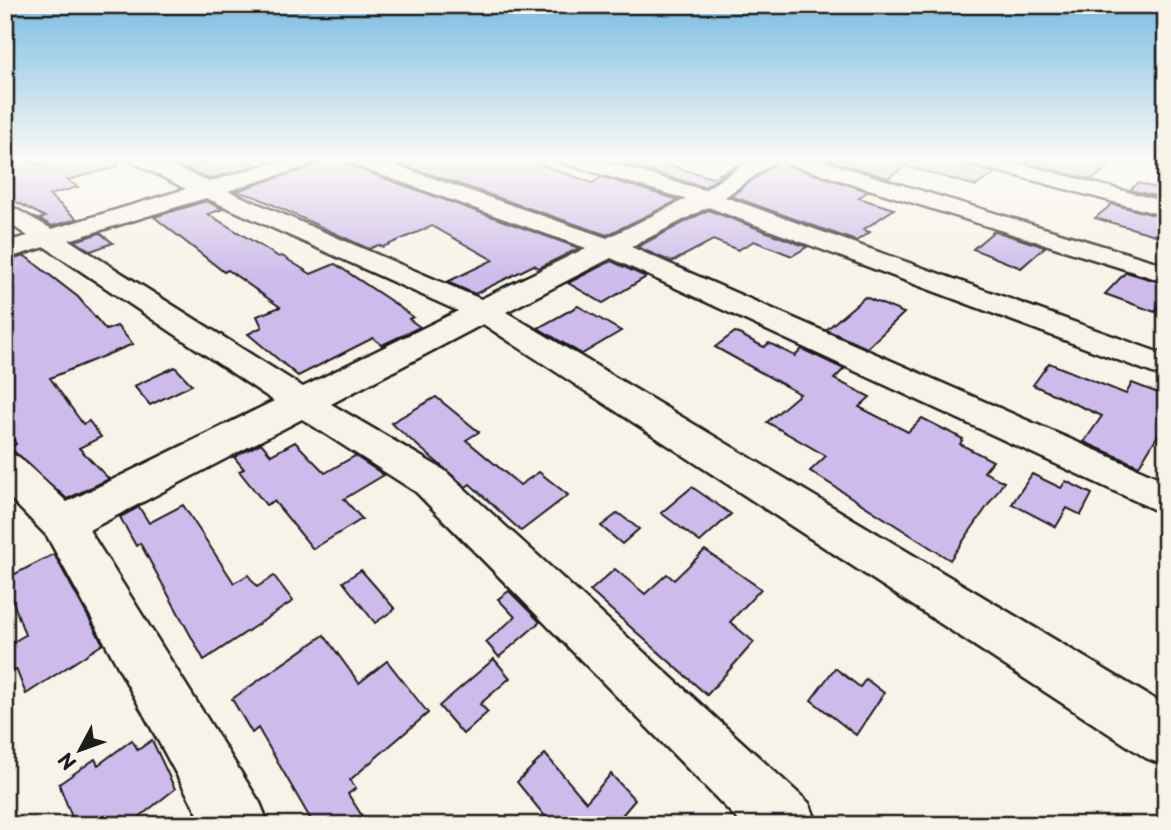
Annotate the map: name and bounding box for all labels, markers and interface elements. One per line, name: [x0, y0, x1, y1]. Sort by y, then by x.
north arrow: [46, 714, 116, 784]
text: N: [51, 747, 82, 777]

